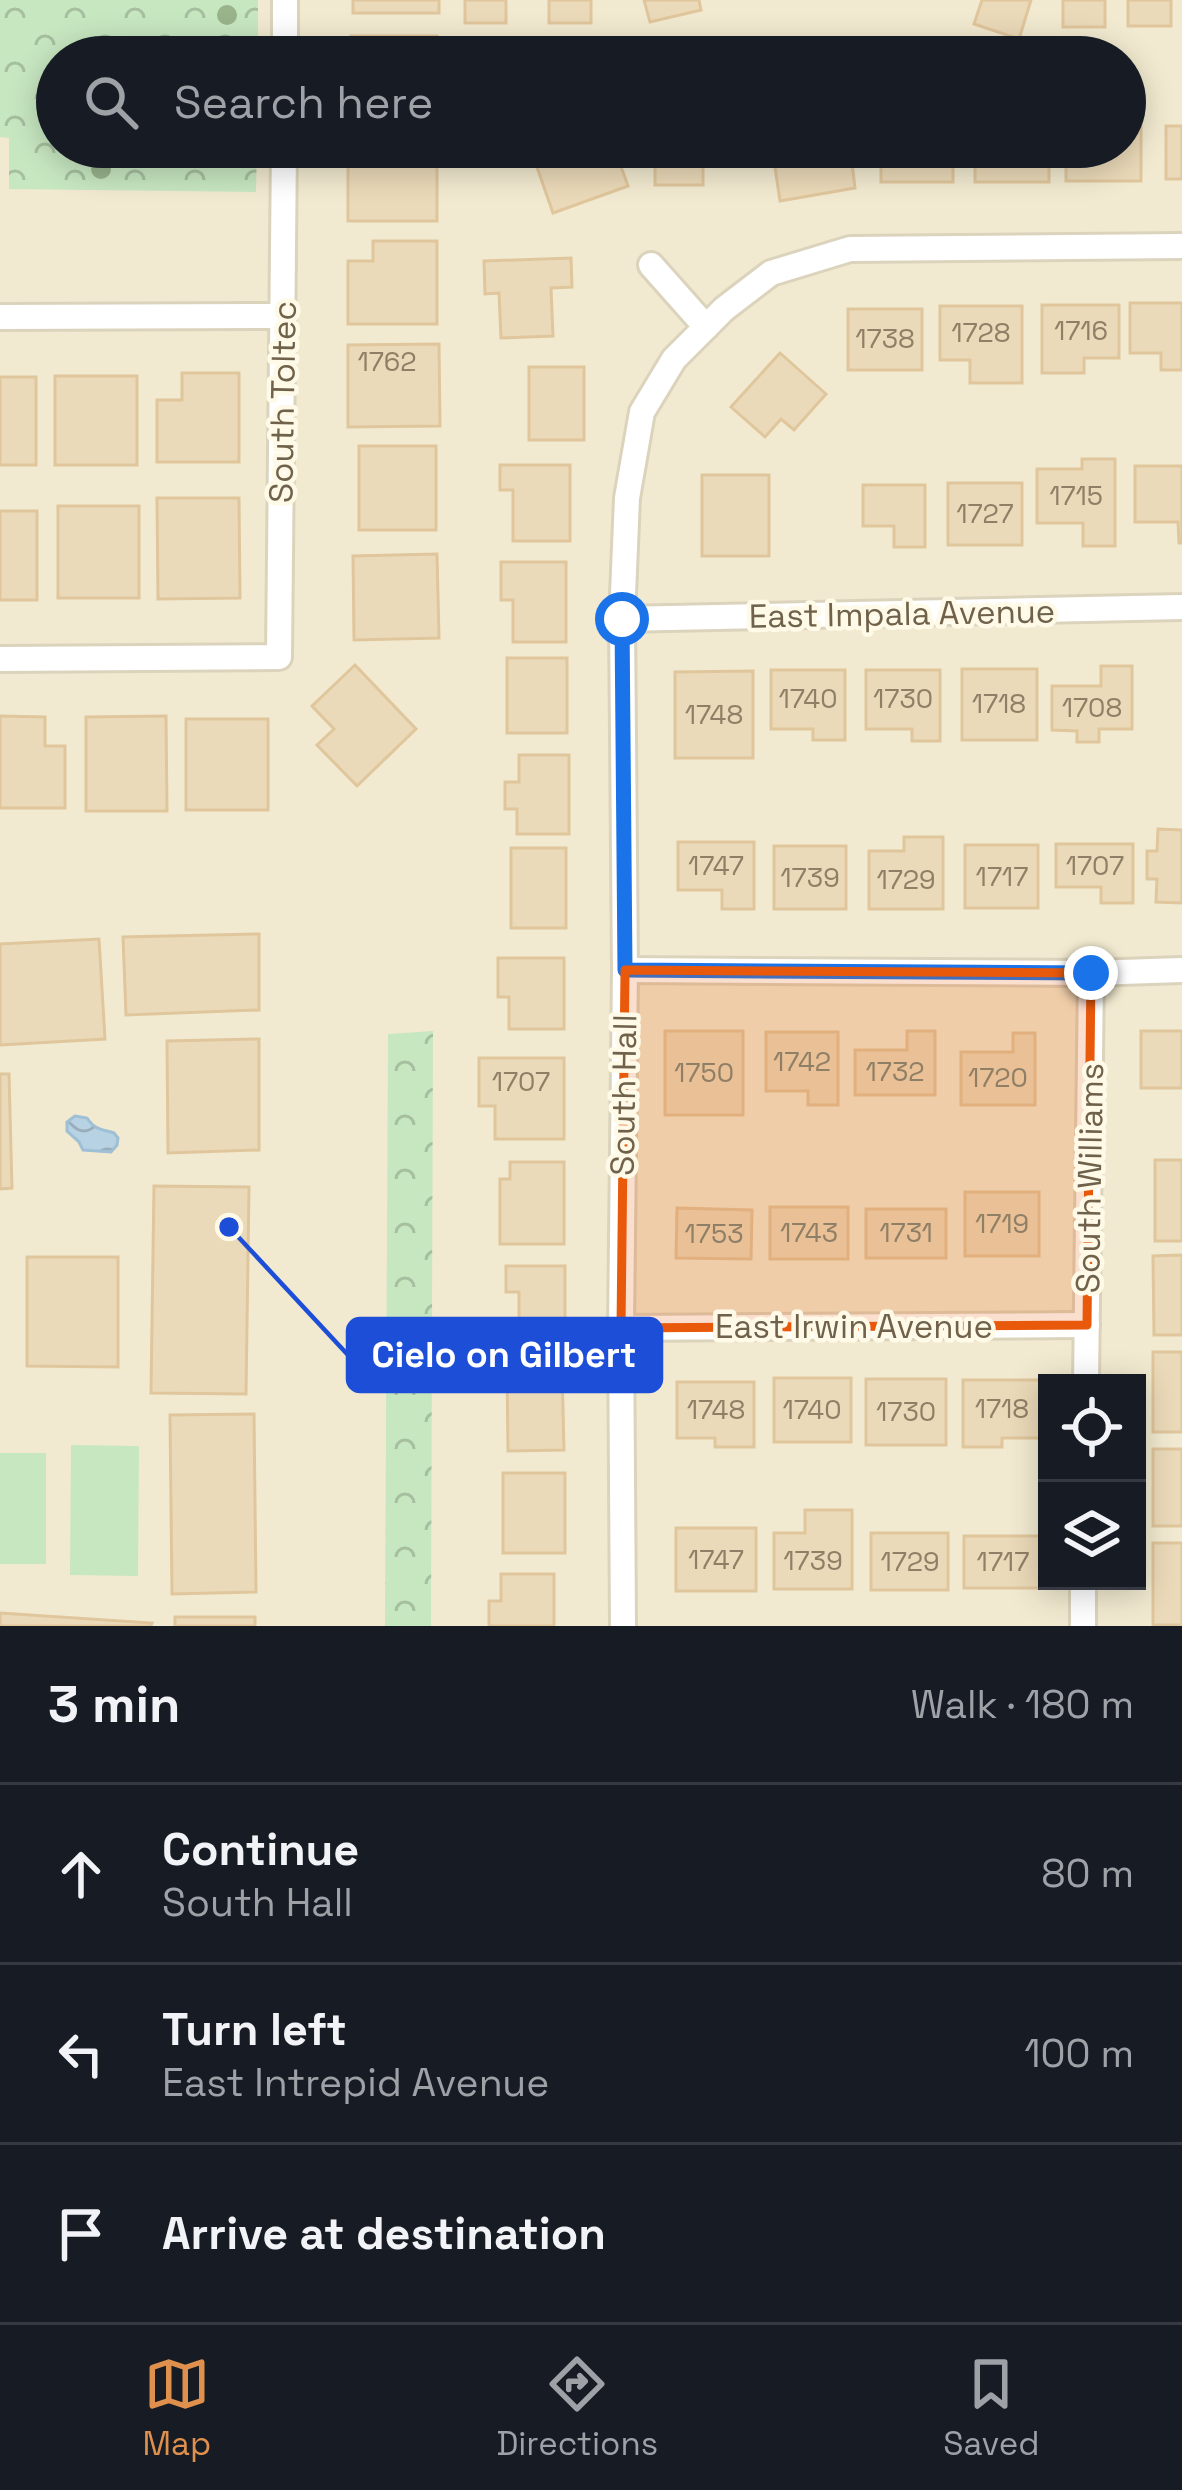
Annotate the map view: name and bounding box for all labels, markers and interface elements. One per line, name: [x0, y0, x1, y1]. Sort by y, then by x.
search box: [36, 36, 1146, 168]
icon: search: [78, 69, 144, 135]
text: Search here: [174, 74, 433, 131]
street label: South Toltec: [260, 301, 306, 504]
house number: 1716: [1054, 313, 1108, 348]
house number: 1728: [951, 315, 1011, 350]
house number: 1738: [855, 321, 915, 356]
house number: 1762: [357, 344, 417, 379]
house number: 1715: [1049, 478, 1103, 513]
house number: 1727: [956, 496, 1014, 531]
street label: East Impala Avenue: [748, 590, 1056, 638]
route start: [595, 592, 649, 646]
house number: 1740: [778, 681, 838, 716]
house number: 1730: [873, 681, 933, 716]
house number: 1718: [972, 686, 1026, 721]
house number: 1708: [1062, 690, 1122, 725]
house number: 1748: [685, 697, 743, 732]
house number: 1747: [688, 848, 744, 883]
house number: 1707: [1066, 848, 1124, 883]
house number: 1717: [976, 859, 1028, 894]
house number: 1739: [780, 860, 840, 895]
house number: 1729: [877, 862, 936, 897]
route end: [1064, 946, 1118, 1000]
street label: South Hall: [602, 1014, 646, 1176]
house number: 1742: [773, 1044, 831, 1079]
house number: 1732: [865, 1054, 925, 1089]
house number: 1750: [674, 1055, 734, 1090]
house number: 1720: [968, 1060, 1028, 1095]
street label: South Williams: [1067, 1062, 1113, 1294]
house number: 1707: [492, 1064, 550, 1099]
house number: 1719: [975, 1206, 1029, 1241]
house number: 1743: [780, 1215, 838, 1250]
house number: 1731: [879, 1215, 933, 1250]
house number: 1753: [685, 1216, 744, 1251]
street label: East Irwin Avenue: [715, 1306, 993, 1348]
callout: Cielo on Gilbert: [348, 1319, 661, 1391]
text: Cielo on Gilbert: [371, 1332, 637, 1378]
map controls: [1038, 1374, 1146, 1590]
button: locate: [1038, 1374, 1146, 1482]
house number: 1718: [975, 1391, 1029, 1426]
house number: 1748: [687, 1392, 745, 1427]
house number: 1740: [782, 1392, 842, 1427]
house number: 1730: [876, 1394, 936, 1429]
button: layers: [1038, 1482, 1146, 1590]
house number: 1747: [688, 1542, 744, 1577]
house number: 1739: [783, 1543, 843, 1578]
house number: 1729: [881, 1544, 940, 1579]
house number: 1717: [977, 1544, 1029, 1579]
text: 3 min: [48, 1672, 181, 1737]
text: Walk · 180 m: [911, 1680, 1134, 1729]
text: Continue: [162, 1821, 359, 1878]
icon: ahead: [48, 1841, 114, 1907]
text: 80 m: [1041, 1849, 1134, 1898]
text: South Hall: [162, 1878, 353, 1927]
text: Turn left: [162, 2001, 347, 2058]
icon: left: [48, 2021, 114, 2087]
text: 100 m: [1024, 2029, 1134, 2078]
text: East Intrepid Avenue: [162, 2058, 549, 2107]
icon: arrive: [48, 2201, 114, 2267]
text: Arrive at destination: [162, 2205, 606, 2262]
tab: Map: [143, 2351, 211, 2465]
tab: Directions: [496, 2351, 658, 2465]
tab: Saved: [943, 2351, 1039, 2465]

